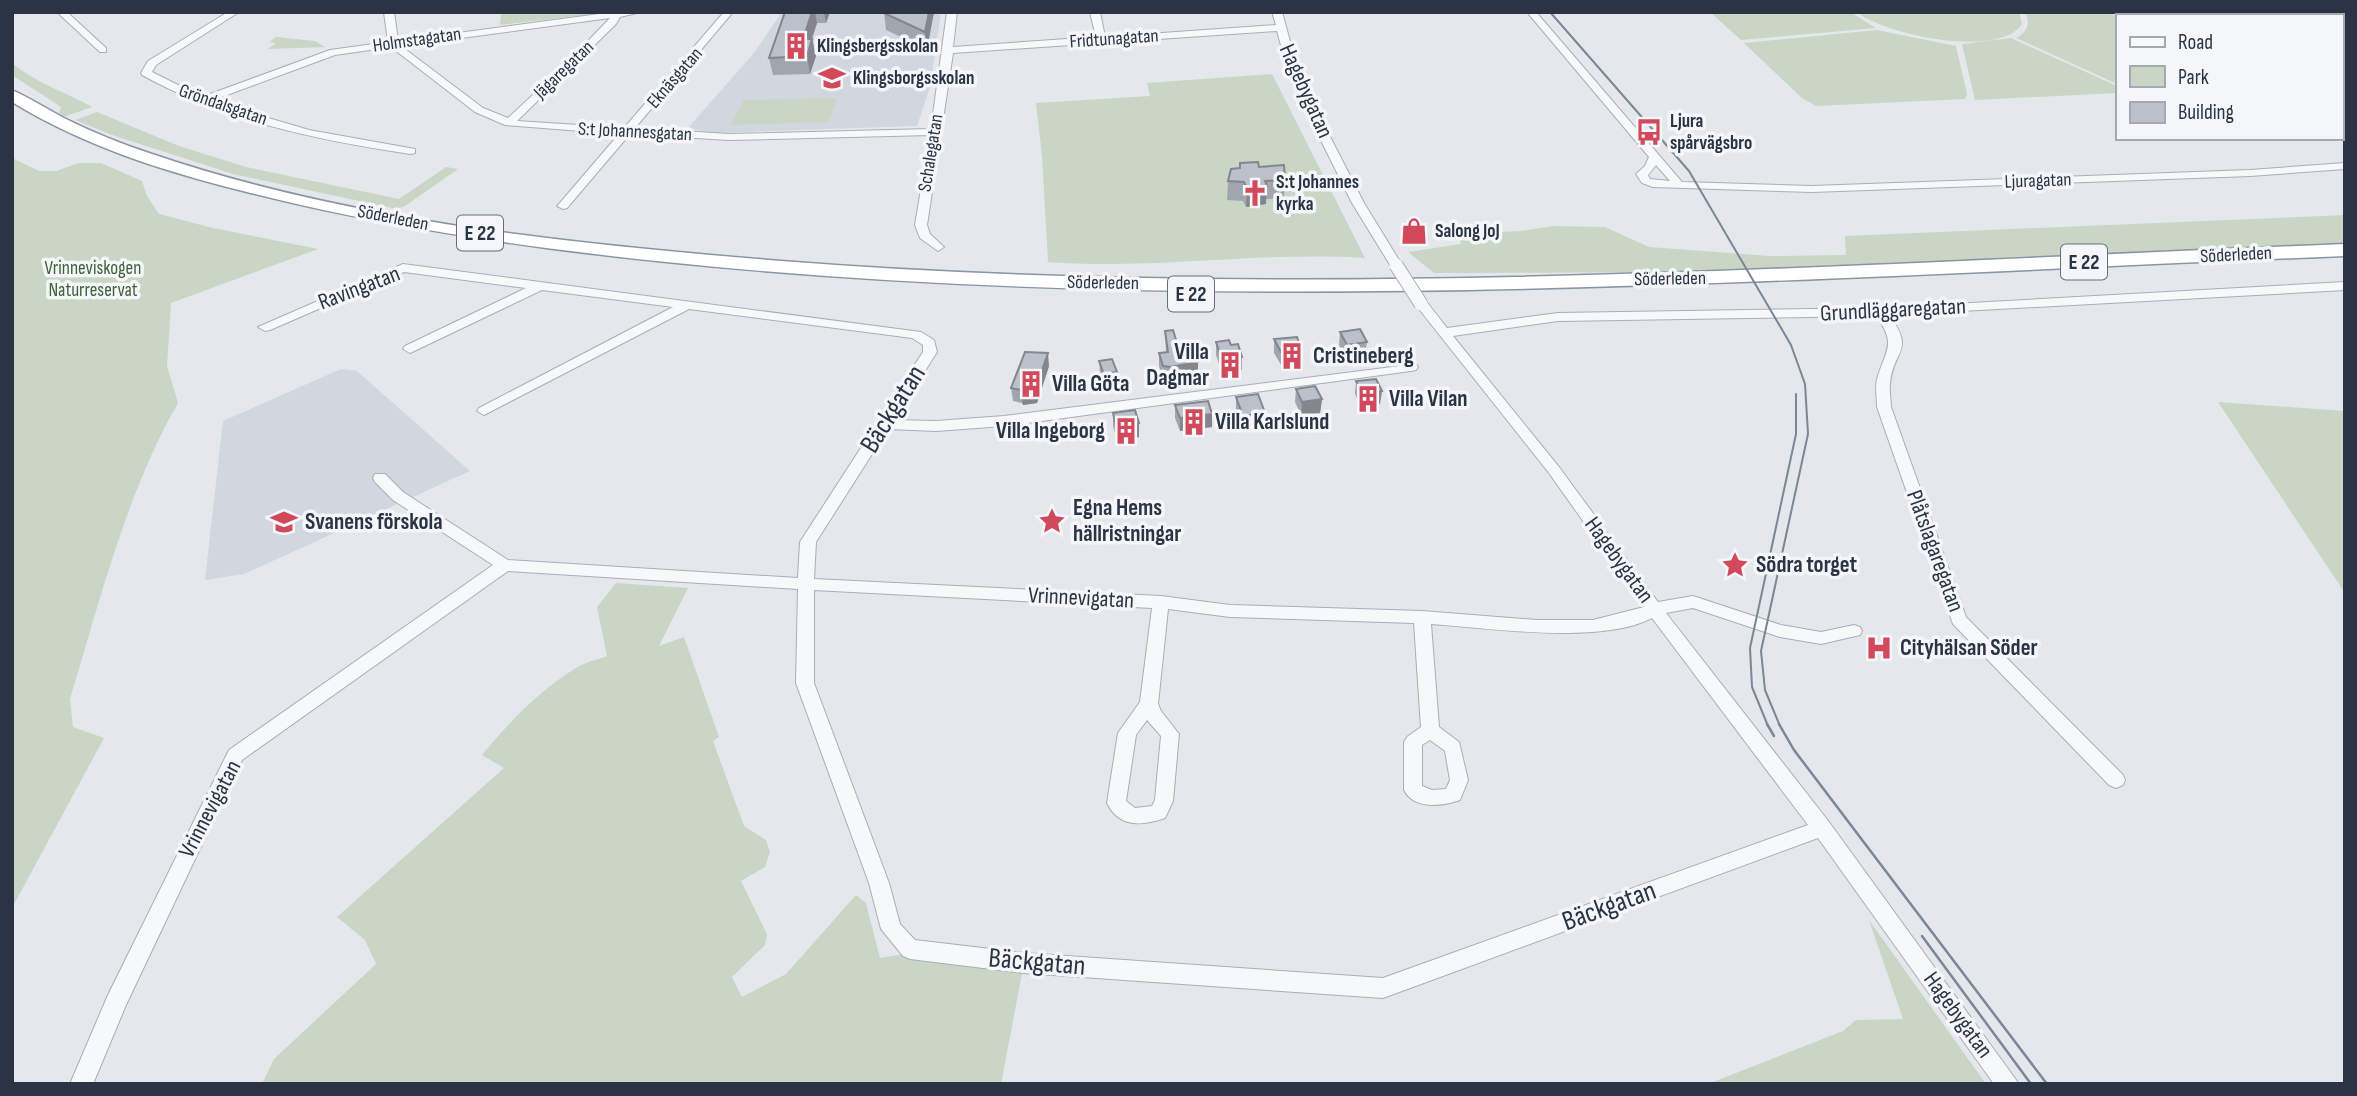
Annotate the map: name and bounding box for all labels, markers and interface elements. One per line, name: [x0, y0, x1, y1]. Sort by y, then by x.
legend: [2116, 14, 2343, 140]
street label: Holmstagatan: [371, 22, 463, 58]
street label: Fridtunagatan: [1069, 24, 1159, 54]
text: Road: [2178, 30, 2213, 55]
building icon: Klingsbergsskolan: [781, 31, 811, 61]
place label: Klingsbergsskolan: [817, 35, 938, 58]
street label: Jägaregatan: [529, 36, 599, 105]
street label: Hagebygatan: [1273, 40, 1339, 142]
street label: Eknäsgatan: [642, 43, 708, 113]
school or university icon: Klingsborgsskolan: [817, 63, 847, 93]
text: Park: [2178, 65, 2209, 90]
place label: Klingsborgsskolan: [853, 67, 974, 90]
street label: Gröndalsgatan: [176, 79, 270, 131]
text: Building: [2178, 100, 2234, 125]
place label: Ljura spårvägsbro: [1670, 110, 1752, 155]
street label: Schalegatan: [914, 113, 948, 193]
bus stop icon: Ljura spårvägsbro: [1634, 117, 1664, 147]
street label: S:t Johannesgatan: [577, 118, 693, 146]
street label: Ljuragatan: [2004, 168, 2072, 194]
place label: S:t Johannes kyrka: [1276, 171, 1359, 216]
church icon: S:t Johannes kyrka: [1240, 178, 1270, 208]
street label: Söderleden: [356, 200, 430, 236]
road number: E 22: [457, 216, 503, 250]
shop icon: Salong JoJ: [1399, 216, 1429, 246]
place label: Salong JoJ: [1435, 220, 1500, 243]
street label: Söderleden: [2199, 242, 2273, 268]
road number: E 22: [2061, 244, 2107, 280]
park label: Vrinneviskogen Naturreservat: [45, 257, 141, 302]
street label: Ravingatan: [314, 260, 404, 316]
street label: Söderleden: [1634, 267, 1706, 291]
street label: Söderleden: [1067, 271, 1139, 295]
road number: E 22: [1168, 276, 1214, 312]
street label: Grundläggaregatan: [1819, 292, 1967, 328]
place label: Villa Dagmar: [1146, 338, 1209, 392]
building icon: Cristineberg: [1277, 341, 1307, 371]
place label: Cristineberg: [1313, 342, 1414, 370]
building icon: Villa Dagmar: [1215, 350, 1245, 380]
street label: Bäckgatan: [853, 359, 933, 459]
building icon: Villa Göta: [1016, 369, 1046, 399]
place label: Villa Göta: [1052, 370, 1129, 398]
building icon: Villa Vilan: [1353, 384, 1383, 414]
place label: Villa Vilan: [1389, 385, 1468, 413]
building icon: Villa Karlslund: [1179, 407, 1209, 437]
place label: Villa Karlslund: [1215, 408, 1329, 436]
building icon: Villa Ingeborg: [1111, 416, 1141, 446]
place label: Villa Ingeborg: [996, 417, 1105, 445]
street label: Plåtslagaregatan: [1900, 486, 1970, 616]
place label: Egna Hems hällristningar: [1073, 494, 1181, 548]
place icon: Egna Hems hällristningar: [1037, 506, 1067, 536]
school or university icon: Svanens förskola: [269, 507, 299, 537]
place label: Svanens förskola: [305, 508, 443, 536]
street label: Hagebygatan: [1578, 511, 1660, 609]
place icon: Södra torget: [1720, 550, 1750, 580]
place label: Södra torget: [1756, 551, 1858, 579]
street label: Vrinnevigatan: [1027, 581, 1135, 615]
hospital icon: Cityhälsan Söder: [1864, 633, 1894, 663]
place label: Cityhälsan Söder: [1900, 634, 2038, 662]
street label: Vrinnevigatan: [173, 756, 247, 862]
street label: Bäckgatan: [1558, 874, 1660, 938]
street label: Bäckgatan: [987, 941, 1087, 983]
street label: Hagebygatan: [1917, 966, 1999, 1064]

